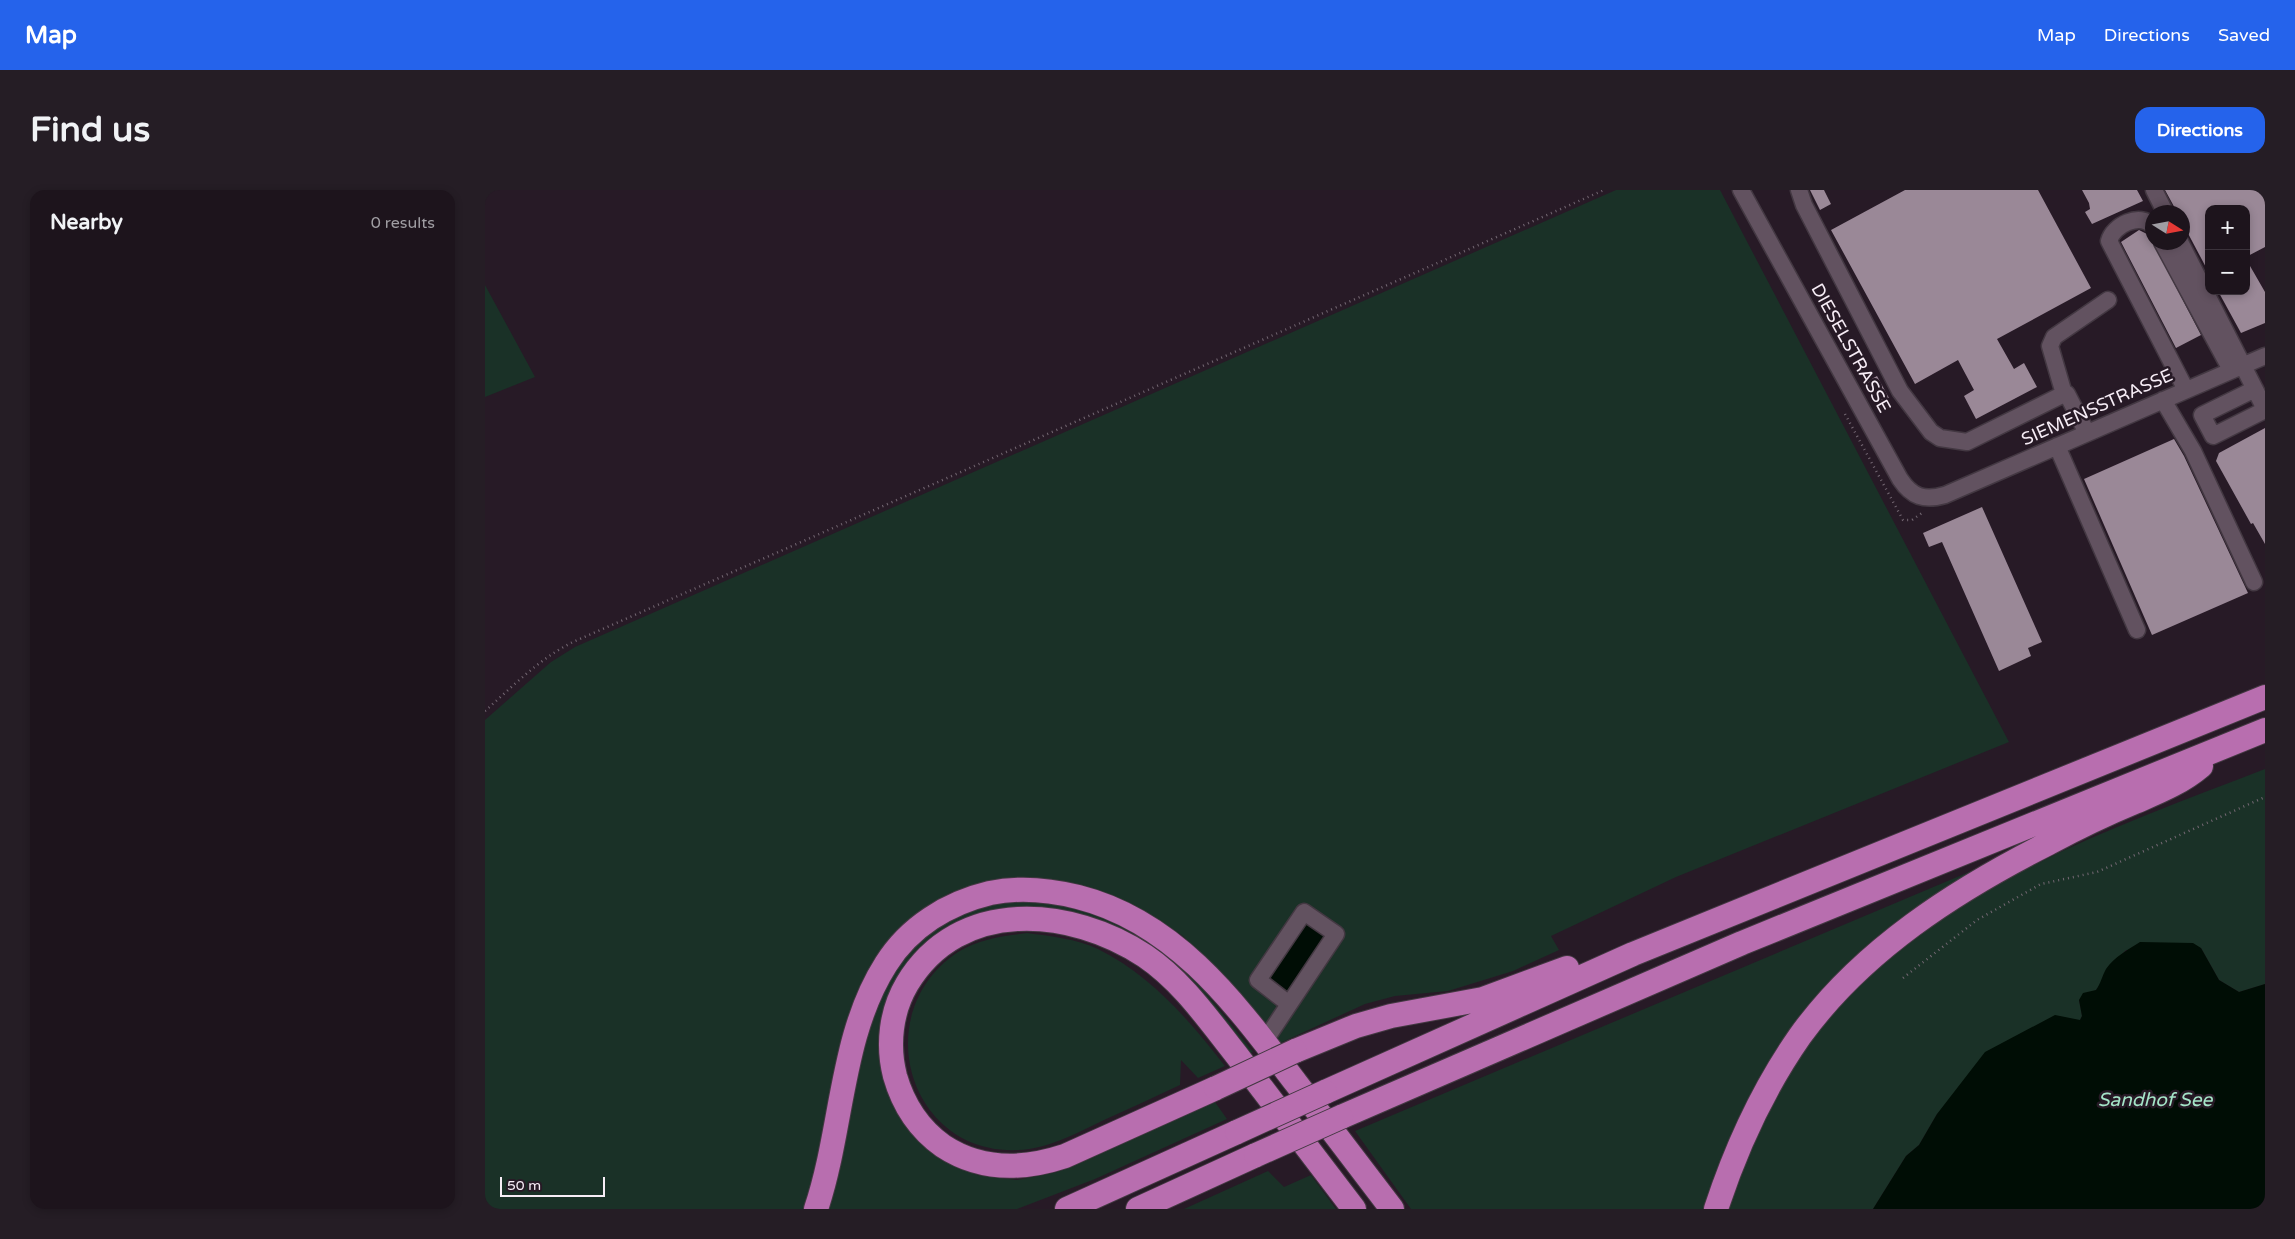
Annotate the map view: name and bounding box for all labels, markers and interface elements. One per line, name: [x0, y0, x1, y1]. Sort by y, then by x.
text: Map: [25, 21, 77, 50]
text: Map: [2037, 24, 2076, 46]
text: Directions: [2104, 24, 2190, 46]
text: Saved: [2218, 24, 2270, 46]
button: Directions: [2135, 107, 2265, 153]
text: Find us: [30, 109, 150, 151]
north arrow: [2145, 205, 2190, 250]
map controls: [2205, 205, 2250, 295]
button: +: [2205, 205, 2250, 250]
text: Nearby: [50, 210, 123, 235]
text: 0 results: [371, 213, 435, 233]
button: −: [2205, 250, 2250, 295]
street label: DIESELSTRASSE: [1806, 280, 1896, 416]
street label: SIEMENSSTRASSE: [2018, 364, 2176, 450]
water label: Sandhof See: [2098, 1089, 2213, 1111]
scale bar: [500, 1174, 605, 1197]
text: 50 m: [507, 1177, 541, 1194]

